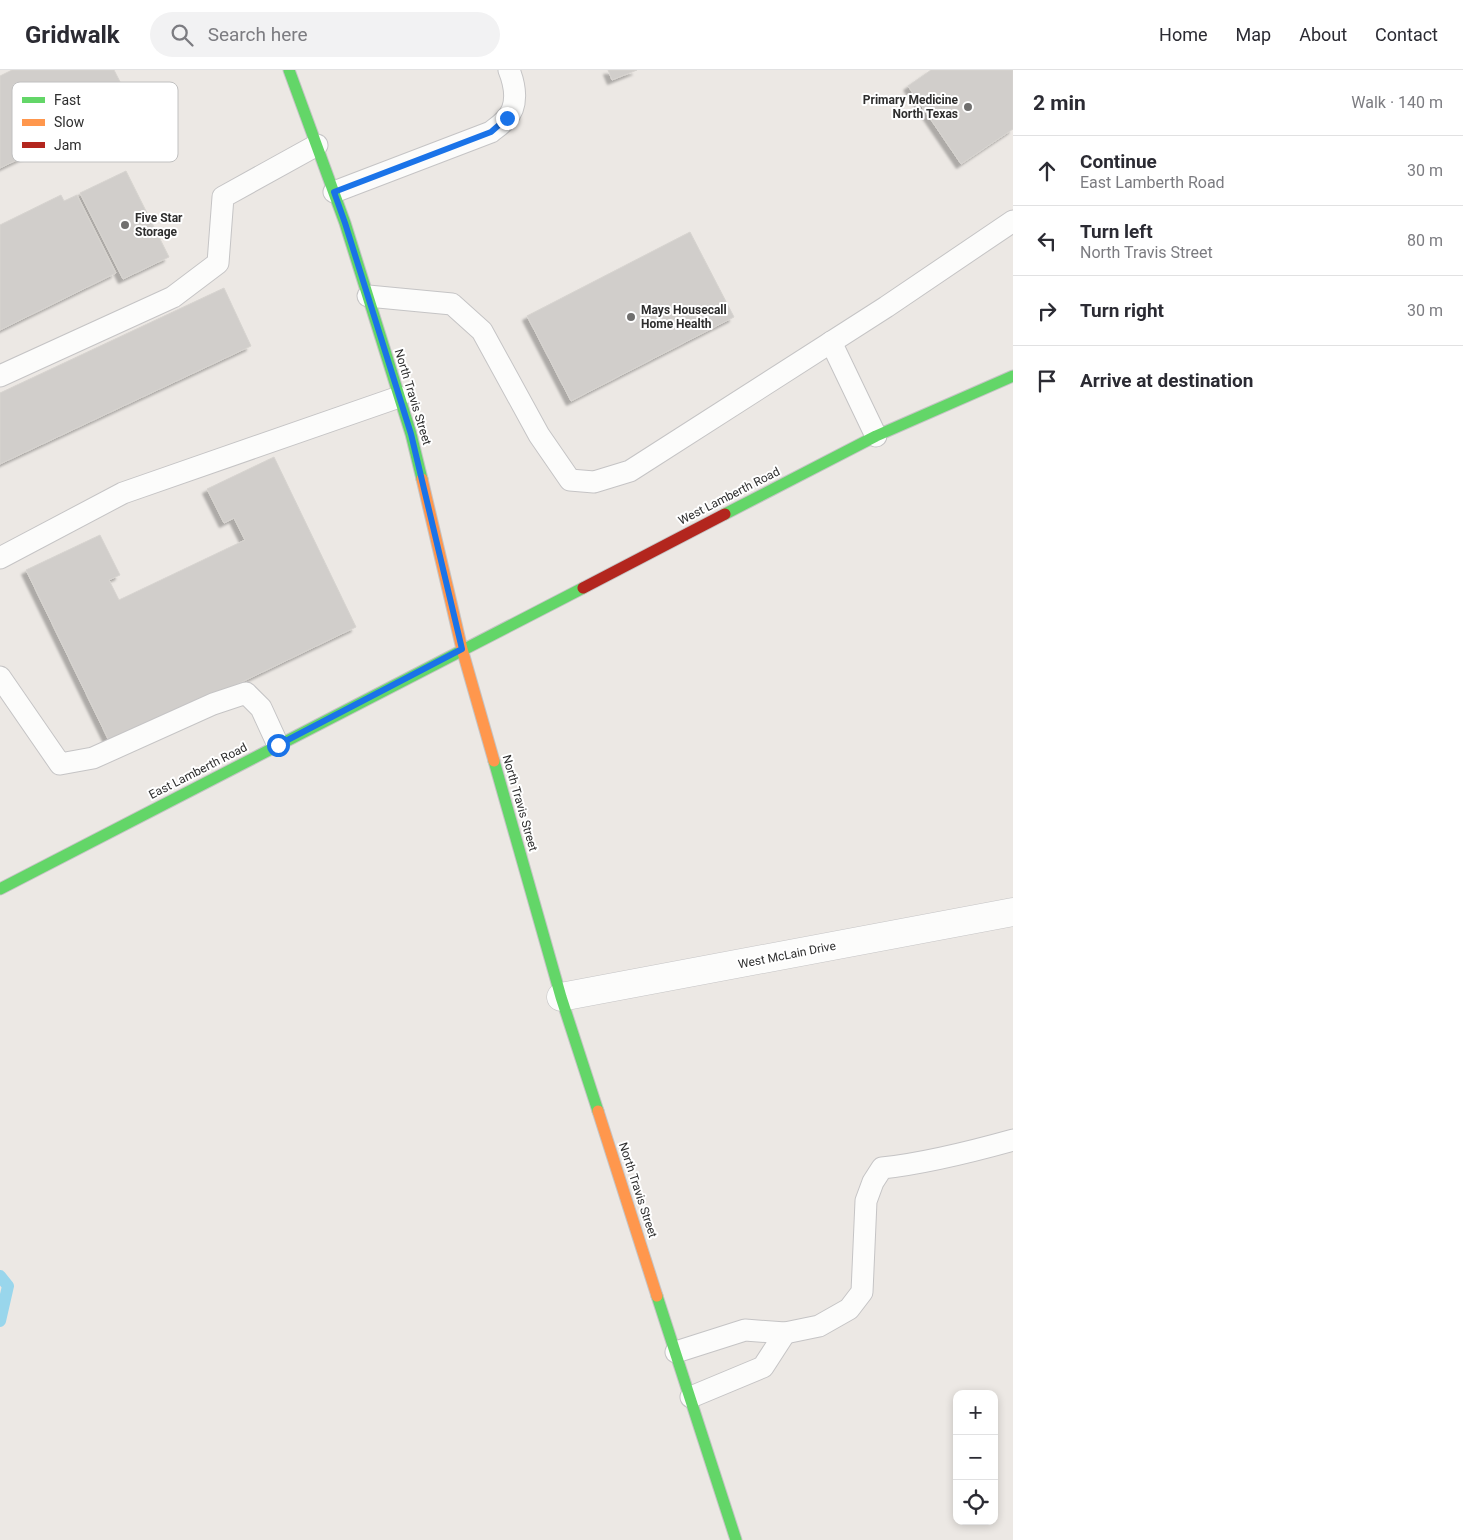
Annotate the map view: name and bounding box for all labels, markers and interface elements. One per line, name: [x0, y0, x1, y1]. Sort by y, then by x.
search box: [150, 12, 500, 57]
text: Gridwalk: [25, 21, 120, 49]
icon: search: [168, 21, 196, 49]
text: Search here: [208, 23, 308, 46]
text: Home: [1159, 24, 1208, 45]
text: Map: [1236, 24, 1271, 45]
text: About: [1299, 24, 1347, 45]
text: Contact: [1375, 24, 1438, 45]
legend: [12, 82, 178, 162]
text: 2 min: [1033, 91, 1086, 115]
text: Fast: [54, 92, 81, 108]
place label: Primary Medicine North Texas: [863, 93, 959, 121]
text: Walk · 140 m: [1351, 93, 1443, 112]
marker: Primary Medicine North Texas: [962, 101, 974, 113]
route end: [496, 107, 519, 130]
text: Slow: [54, 114, 85, 130]
text: Jam: [54, 137, 82, 153]
text: Continue: [1080, 150, 1157, 173]
icon: ahead: [1033, 157, 1061, 185]
text: 30 m: [1407, 161, 1443, 180]
text: East Lamberth Road: [1080, 173, 1225, 192]
place label: Five Star Storage: [135, 211, 183, 239]
marker: Five Star Storage: [119, 219, 131, 231]
text: Turn left: [1080, 220, 1153, 243]
icon: left: [1033, 227, 1061, 255]
text: 80 m: [1407, 231, 1443, 250]
text: North Travis Street: [1080, 243, 1213, 262]
icon: right: [1033, 297, 1061, 325]
text: Turn right: [1080, 299, 1164, 322]
text: 30 m: [1407, 301, 1443, 320]
place label: Mays Housecall Home Health: [641, 303, 727, 331]
marker: Mays Housecall Home Health: [625, 311, 637, 323]
street label: North Travis Street: [392, 347, 434, 447]
icon: arrive: [1033, 367, 1061, 395]
text: Arrive at destination: [1080, 369, 1253, 392]
street label: West Lamberth Road: [676, 464, 782, 528]
route start: [267, 734, 290, 757]
street label: East Lamberth Road: [146, 740, 250, 802]
street label: North Travis Street: [500, 753, 540, 853]
street label: West McLain Drive: [737, 939, 837, 971]
street label: North Travis Street: [616, 1140, 660, 1240]
map controls: [953, 1390, 998, 1525]
button: +: [953, 1390, 998, 1435]
button: −: [953, 1435, 998, 1480]
button: locate: [953, 1480, 998, 1525]

